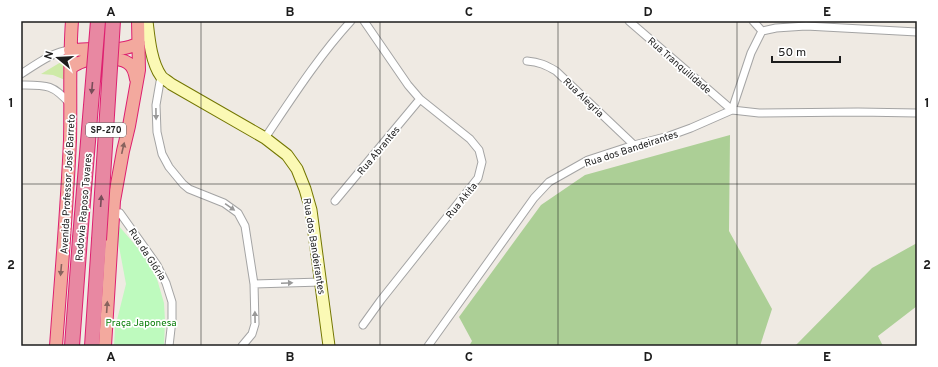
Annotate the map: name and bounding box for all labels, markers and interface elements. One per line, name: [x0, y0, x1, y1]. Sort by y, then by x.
text: A: [106, 5, 116, 21]
text: B: [286, 5, 295, 21]
text: C: [465, 5, 473, 21]
text: D: [643, 5, 653, 21]
text: E: [823, 5, 831, 21]
street label: Rua Tranquilidade: [644, 35, 714, 97]
north arrow: [38, 38, 78, 78]
scale bar: [772, 38, 840, 64]
text: 50 m: [778, 45, 806, 61]
text: N: [42, 49, 57, 61]
street label: Rua Alegria: [560, 75, 606, 121]
one-way arrow: [89, 82, 96, 94]
text: 1: [8, 96, 14, 112]
text: 1: [924, 96, 930, 112]
one-way arrow: [153, 108, 159, 121]
street label: Avenida Professor José Barreto: [58, 113, 79, 255]
road number: SP-270: [86, 123, 126, 137]
street label: Rua Abrantes: [355, 124, 404, 178]
street label: Rua dos Bandeirantes: [583, 128, 680, 171]
one-way arrow: [121, 142, 127, 155]
street label: Rodovia Raposo Tavares: [73, 152, 96, 262]
street label: Rua Akita: [444, 180, 481, 222]
one-way arrow: [98, 195, 105, 207]
street label: Rua dos Bandeirantes: [299, 197, 328, 296]
one-way arrow: [224, 203, 235, 211]
street label: Rua da Glória: [125, 226, 168, 283]
text: 2: [7, 258, 15, 274]
text: 2: [923, 258, 931, 274]
one-way arrow: [58, 264, 65, 276]
one-way arrow: [281, 280, 294, 286]
one-way arrow: [104, 301, 111, 313]
one-way arrow: [252, 310, 258, 323]
park label: Praça Japonesa: [105, 317, 177, 330]
text: A: [106, 350, 116, 366]
text: B: [286, 350, 295, 366]
text: C: [465, 350, 473, 366]
text: D: [643, 350, 653, 366]
text: E: [823, 350, 831, 366]

